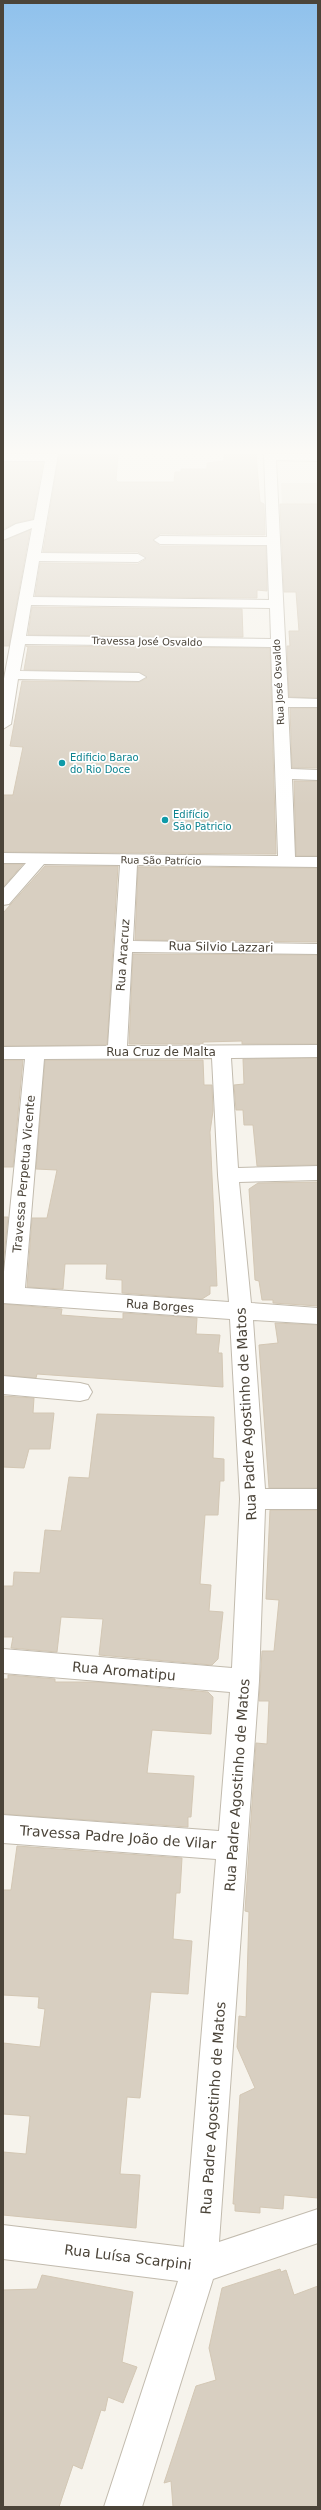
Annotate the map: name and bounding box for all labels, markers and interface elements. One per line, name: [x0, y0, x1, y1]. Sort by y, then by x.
street label: Travessa José Osvaldo: [91, 635, 202, 648]
street label: Rua José Osvaldo: [271, 639, 286, 725]
place label: Edificio Barao do Rio Doce: [70, 752, 139, 775]
marker: Edificio Barao do Rio Doce: [57, 758, 67, 768]
place label: Edifício São Patricio: [173, 809, 232, 832]
marker: Edifício São Patricio: [160, 815, 170, 825]
street label: Rua São Patrício: [120, 854, 202, 867]
street label: Rua Aracruz: [113, 918, 133, 992]
street label: Rua Silvio Lazzari: [169, 939, 273, 955]
street label: Rua Cruz de Malta: [106, 1045, 216, 1059]
street label: Travessa Perpetua Vicente: [10, 1094, 38, 1255]
street label: Rua Borges: [126, 1297, 194, 1315]
street label: Rua Padre Agostinho de Matos: [232, 1307, 260, 1521]
street label: Rua Aromatipu: [72, 1659, 176, 1683]
street label: Rua Padre Agostinho de Matos: [222, 1678, 252, 1892]
street label: Travessa Padre João de Vilar: [18, 1822, 217, 1852]
street label: Rua Padre Agostinho de Matos: [198, 2001, 228, 2215]
street label: Rua Luísa Scarpini: [63, 2241, 193, 2273]

